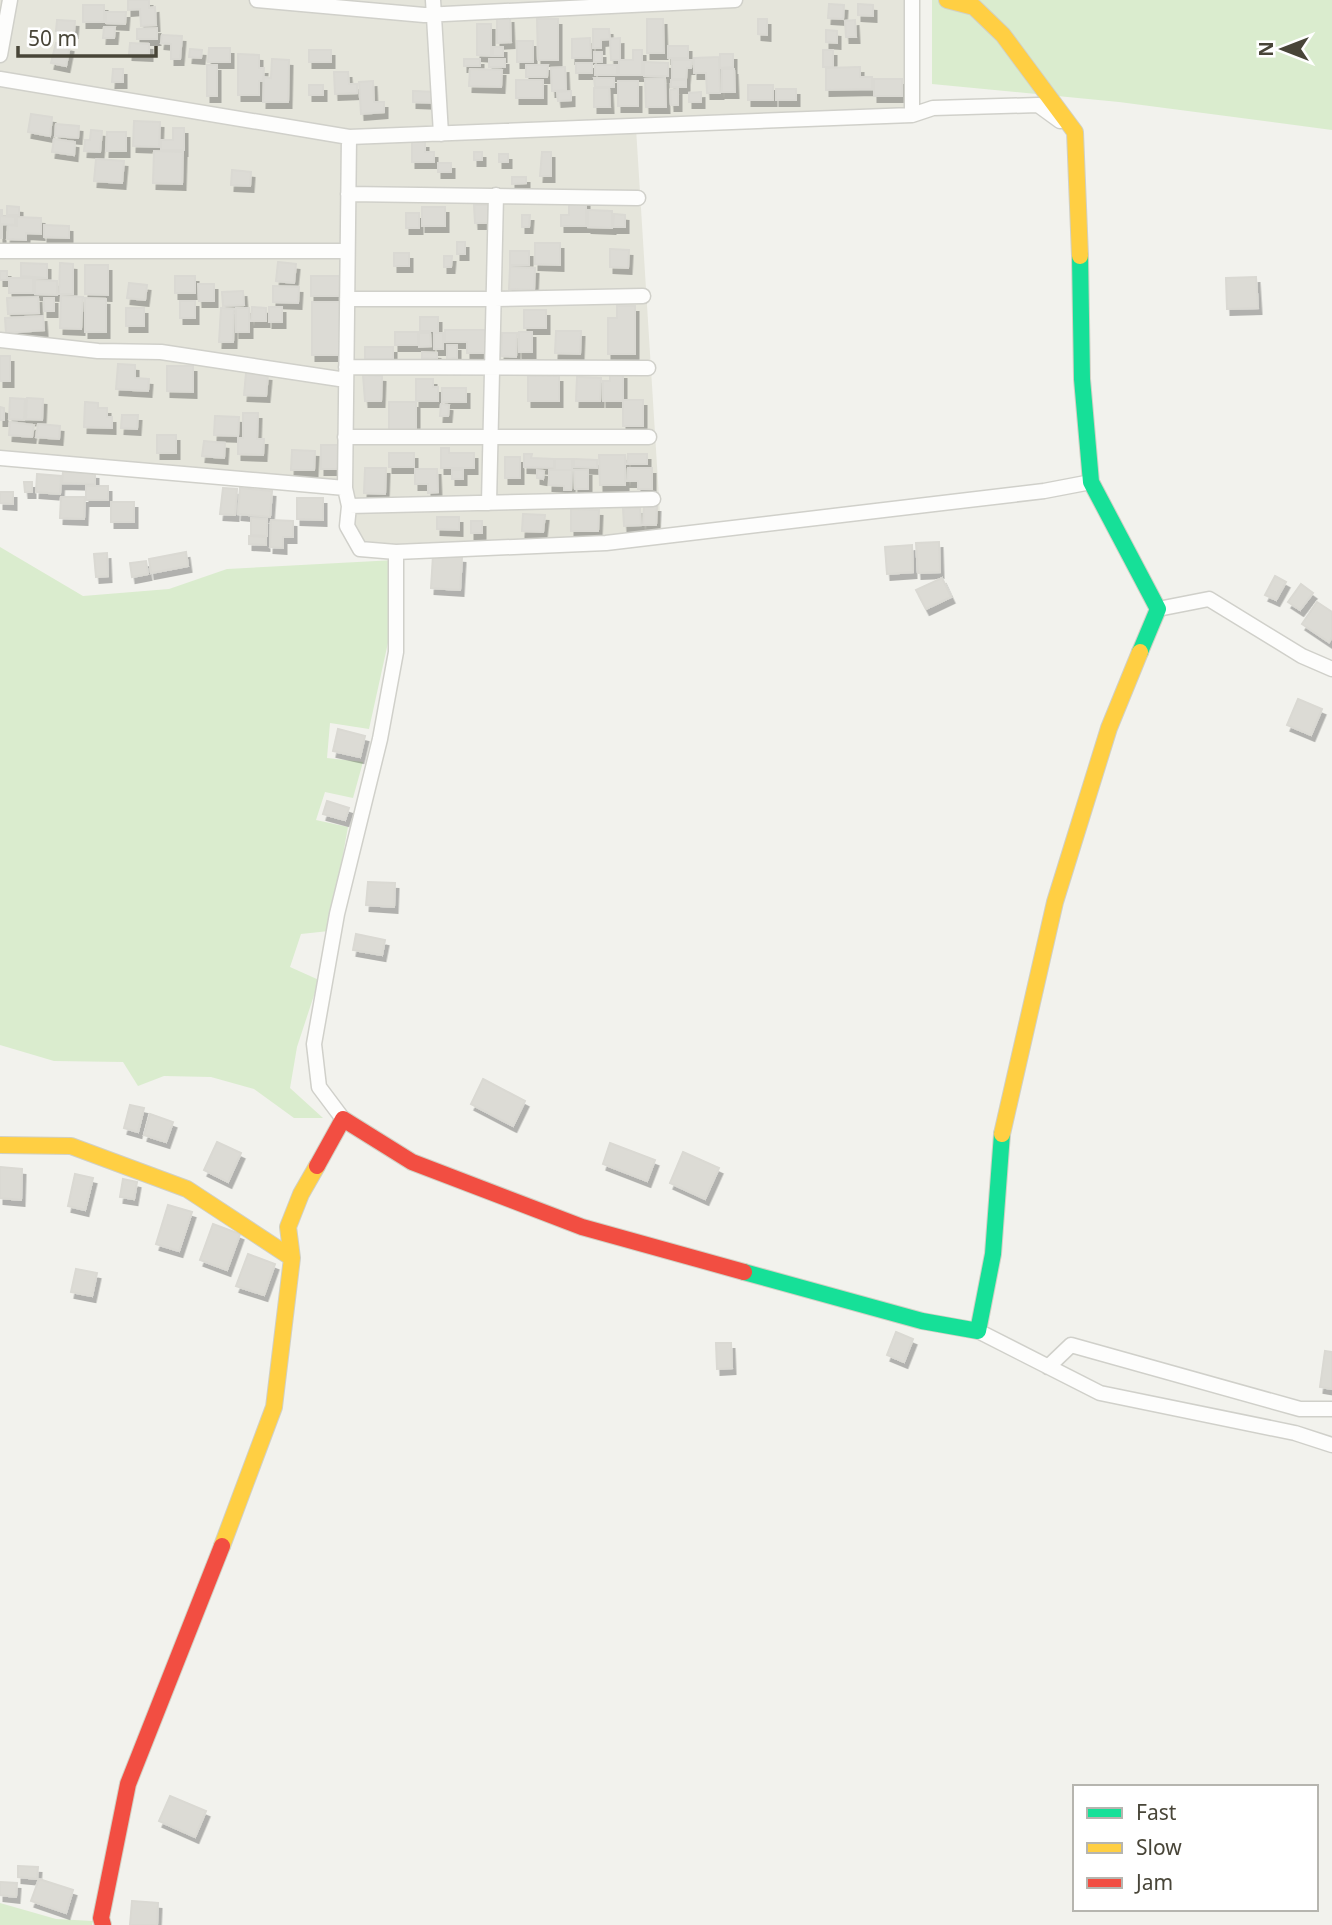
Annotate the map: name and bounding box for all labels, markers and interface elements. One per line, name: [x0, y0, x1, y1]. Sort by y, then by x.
scale bar: [18, 14, 156, 58]
north arrow: [1248, 14, 1318, 84]
text: 50 m: [28, 24, 77, 52]
text: N: [1253, 41, 1279, 57]
legend: [1073, 1785, 1318, 1911]
text: Fast: [1136, 1798, 1177, 1826]
text: Slow: [1136, 1833, 1182, 1861]
text: Jam: [1134, 1868, 1173, 1896]

